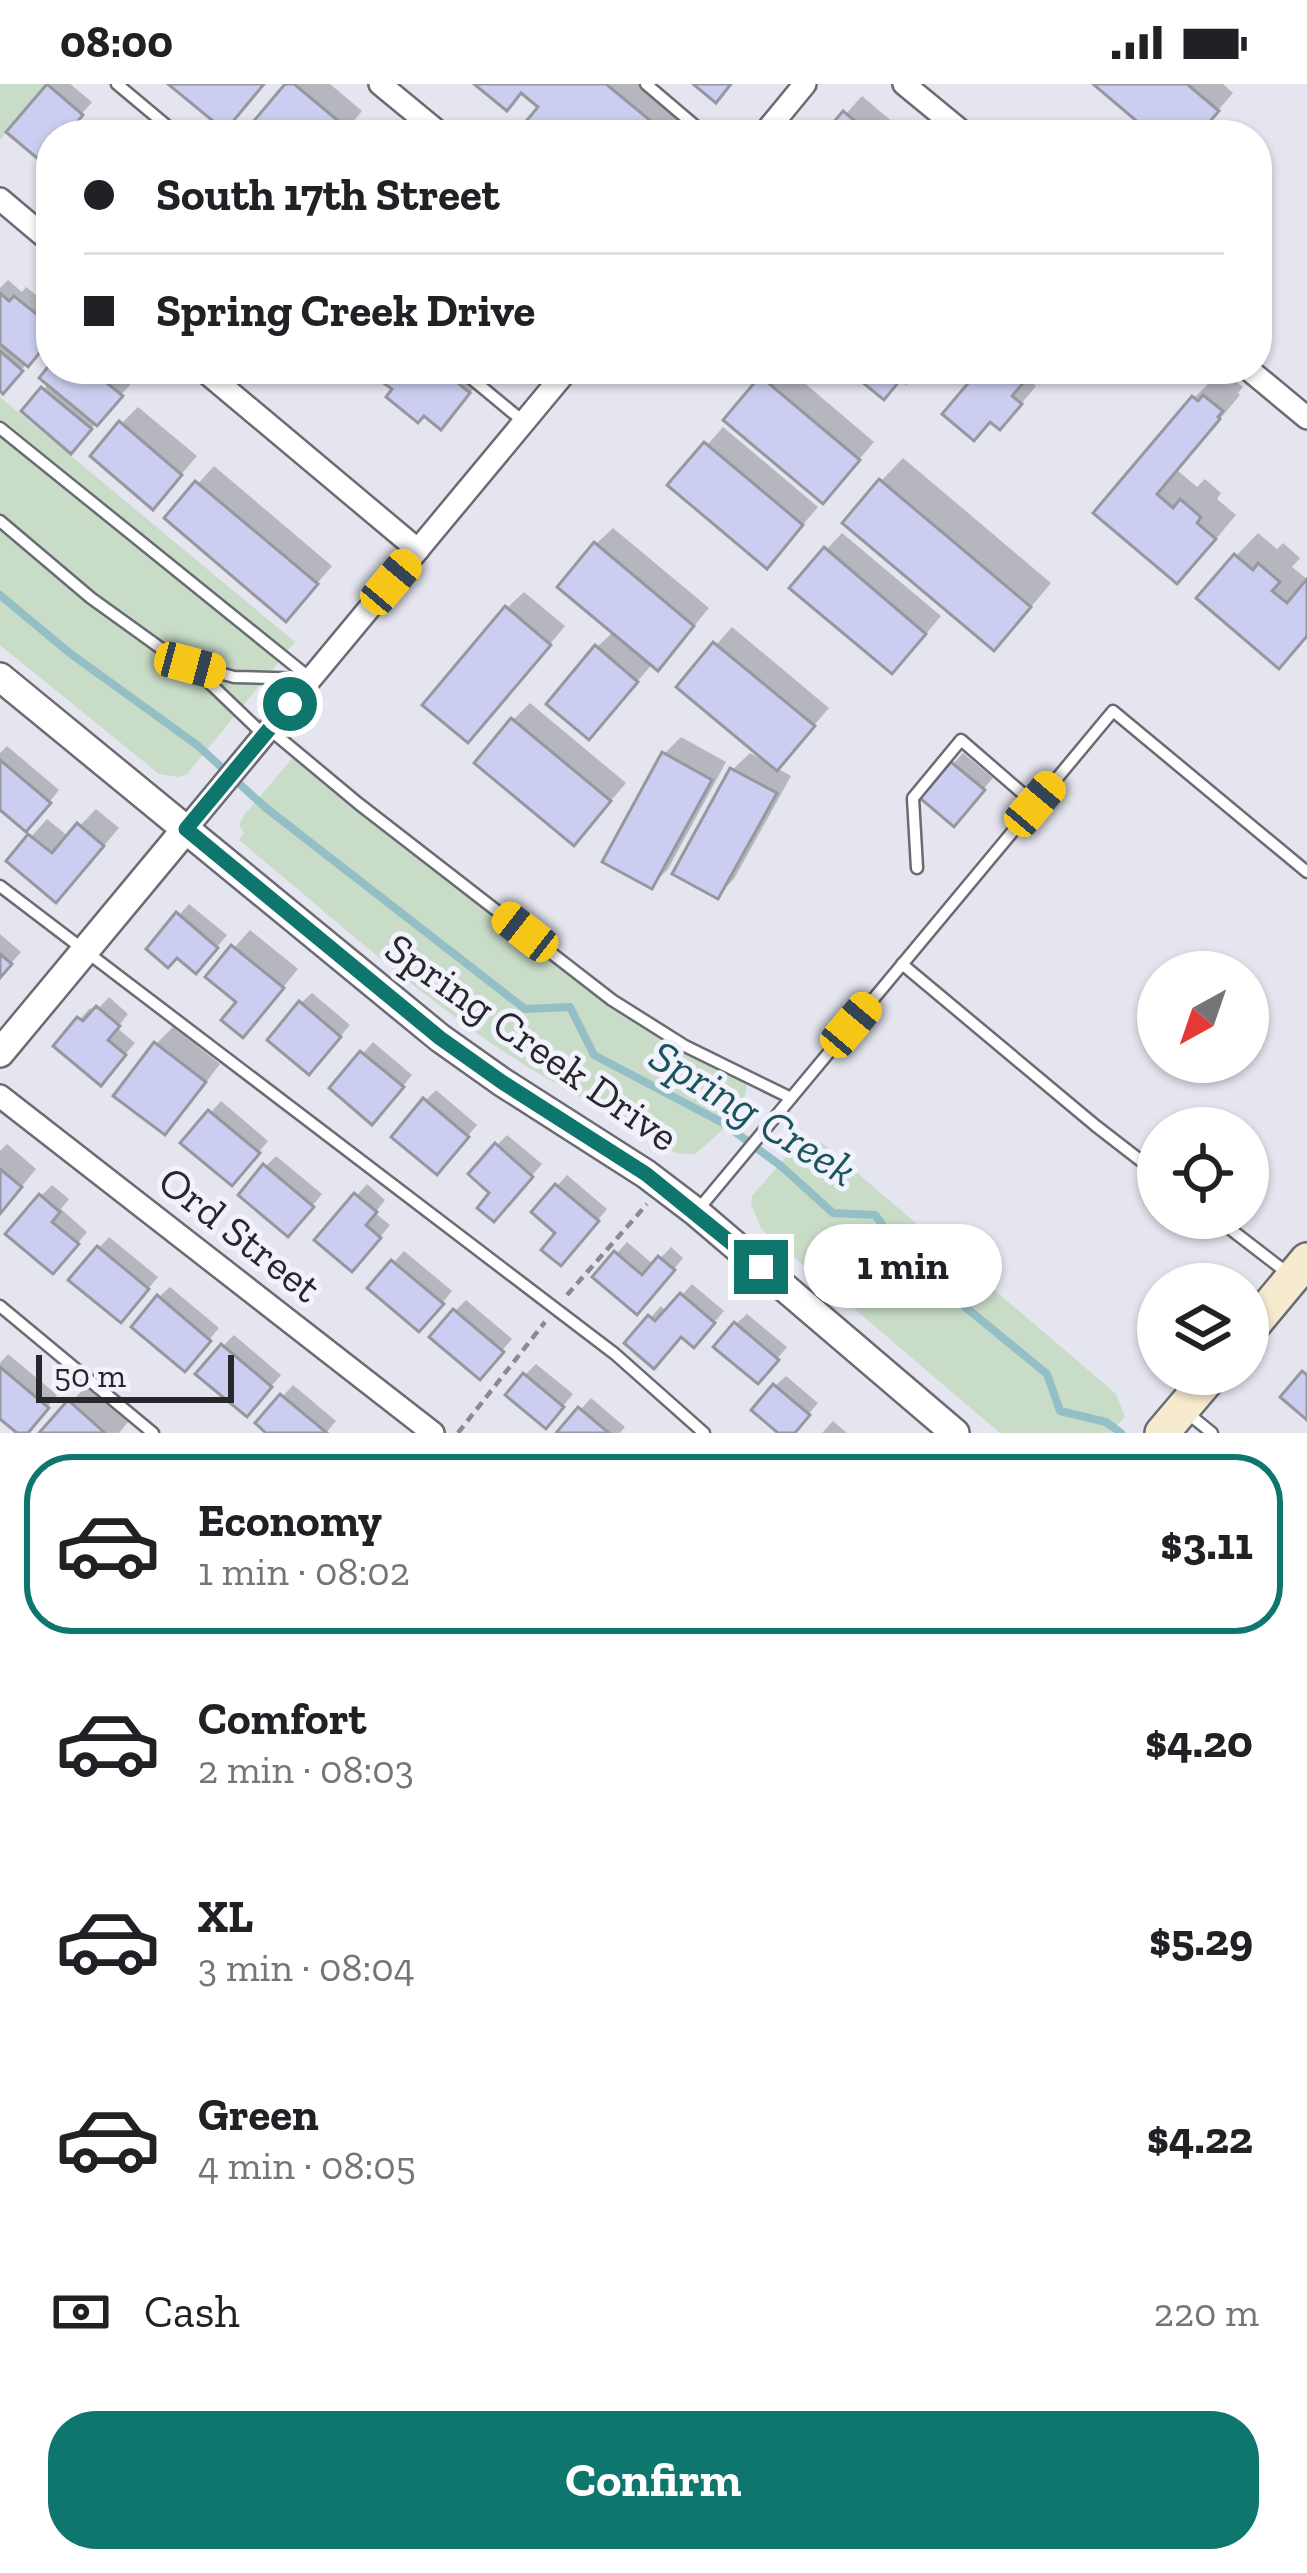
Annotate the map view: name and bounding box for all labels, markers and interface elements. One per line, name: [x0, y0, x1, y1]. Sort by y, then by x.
text: 08:00: [60, 15, 173, 69]
text: South 17th Street: [156, 168, 500, 222]
text: Spring Creek Drive: [156, 284, 535, 338]
car: [354, 543, 428, 621]
car: [151, 638, 229, 692]
route start: [263, 677, 317, 731]
car: [998, 765, 1072, 843]
car: [486, 896, 564, 968]
street label: Spring Creek Drive: [376, 922, 688, 1162]
north arrow: [1137, 951, 1269, 1083]
map controls: [1137, 951, 1269, 1395]
car: [814, 986, 888, 1064]
water label: Spring Creek: [640, 1028, 866, 1198]
button: locate: [1137, 1107, 1269, 1239]
street label: Ord Street: [149, 1155, 331, 1313]
callout: 1 min: [803, 1225, 1001, 1309]
route end: [734, 1240, 788, 1294]
text: 1 min: [857, 1242, 949, 1289]
button: layers: [1137, 1263, 1269, 1395]
scale bar: [36, 1349, 234, 1402]
text: 50 m: [54, 1356, 126, 1395]
icon: car: [54, 1490, 162, 1598]
text: Economy: [198, 1494, 382, 1548]
text: $3.11: [1160, 1517, 1253, 1571]
text: 1 min · 08:02: [198, 1548, 410, 1595]
icon: car: [54, 1688, 162, 1796]
text: Comfort: [198, 1692, 366, 1746]
text: $4.20: [1145, 1715, 1253, 1769]
text: 2 min · 08:03: [198, 1746, 414, 1793]
icon: car: [54, 1886, 162, 1994]
text: XL: [198, 1890, 253, 1944]
text: $5.29: [1149, 1913, 1253, 1967]
text: 3 min · 08:04: [198, 1944, 415, 1991]
icon: car: [54, 2084, 162, 2192]
text: Green: [198, 2088, 319, 2142]
text: $4.22: [1147, 2111, 1253, 2165]
text: 4 min · 08:05: [198, 2142, 416, 2189]
icon: cash: [48, 2279, 114, 2345]
text: Cash: [144, 2285, 240, 2339]
text: 220 m: [1154, 2289, 1259, 2336]
button: Confirm: [48, 2411, 1259, 2549]

